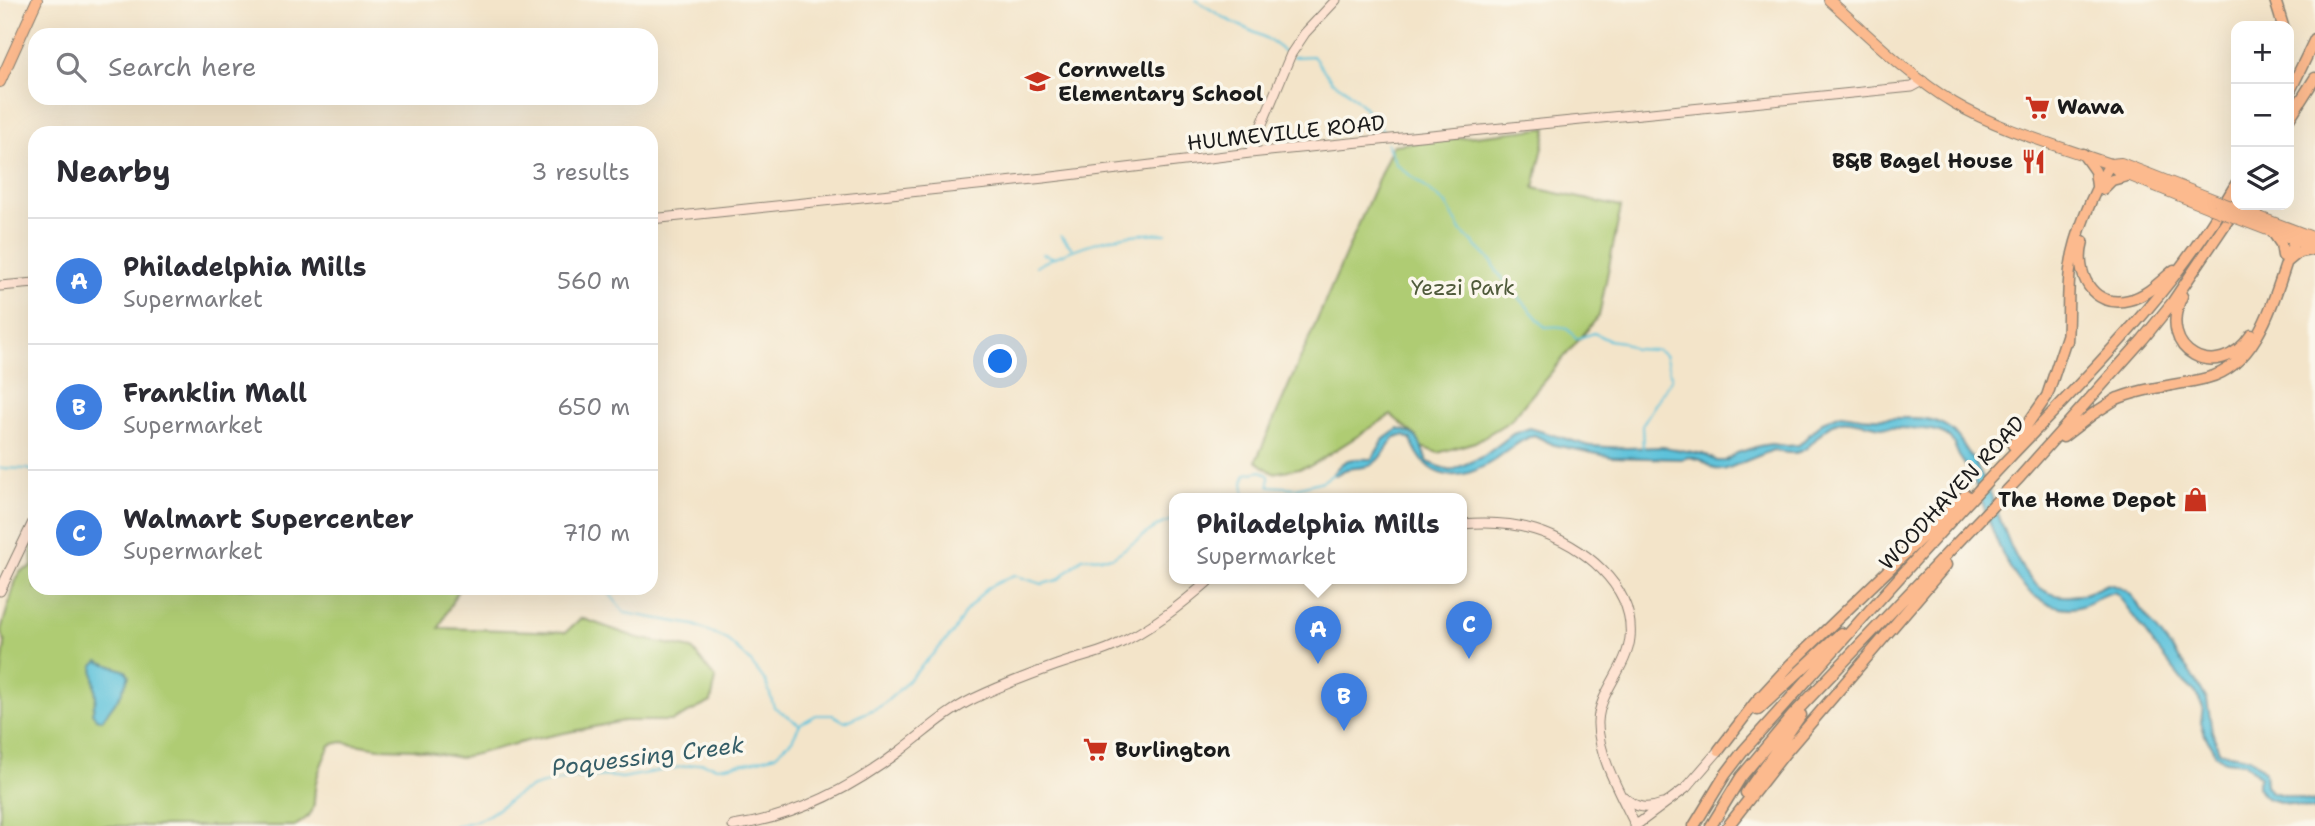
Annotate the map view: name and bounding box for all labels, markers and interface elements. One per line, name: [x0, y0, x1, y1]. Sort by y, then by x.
map controls: [2231, 21, 2294, 210]
button: +: [2231, 21, 2294, 84]
search box: [28, 28, 658, 105]
icon: search: [52, 48, 90, 86]
text: Search here: [108, 49, 257, 84]
place label: Cornwells Elementary School: [1058, 56, 1263, 108]
school or university icon: Cornwells Elementary School: [1024, 68, 1052, 96]
button: −: [2231, 84, 2294, 147]
supermarket icon: Wawa: [2023, 93, 2051, 121]
place label: Wawa: [2057, 93, 2125, 121]
street label: HULMEVILLE ROAD: [1186, 109, 1386, 157]
place label: B&B Bagel House: [1832, 147, 2013, 175]
restaurant icon: B&B Bagel House: [2019, 147, 2047, 175]
button: layers: [2231, 147, 2294, 210]
text: Nearby: [56, 151, 171, 192]
text: 3 results: [531, 157, 630, 187]
text: Philadelphia Mills: [123, 249, 366, 284]
text: A: [70, 266, 88, 296]
text: 560 m: [557, 266, 630, 296]
park label: Yezzi Park: [1411, 274, 1515, 302]
text: Supermarket: [123, 284, 263, 314]
your location: [983, 344, 1017, 378]
text: Franklin Mall: [123, 375, 307, 410]
text: B: [72, 392, 86, 422]
text: 650 m: [557, 392, 630, 422]
text: Supermarket: [123, 410, 263, 440]
street label: WOODHAVEN ROAD: [1873, 410, 2031, 576]
place label: The Home Depot: [1998, 486, 2176, 514]
shop icon: The Home Depot: [2182, 486, 2210, 514]
popup: [1169, 493, 1467, 584]
text: Walmart Supercenter: [123, 501, 414, 536]
text: Philadelphia Mills: [1196, 506, 1440, 541]
text: C: [72, 518, 86, 548]
text: 710 m: [562, 518, 630, 548]
text: Supermarket: [123, 536, 263, 566]
text: Supermarket: [1196, 541, 1336, 571]
pin: C: [1446, 601, 1492, 659]
pin: A: [1295, 606, 1341, 664]
pin: B: [1321, 673, 1367, 731]
water label: Poquessing Creek: [550, 729, 746, 783]
supermarket icon: Burlington: [1081, 736, 1109, 764]
place label: Burlington: [1115, 736, 1231, 764]

